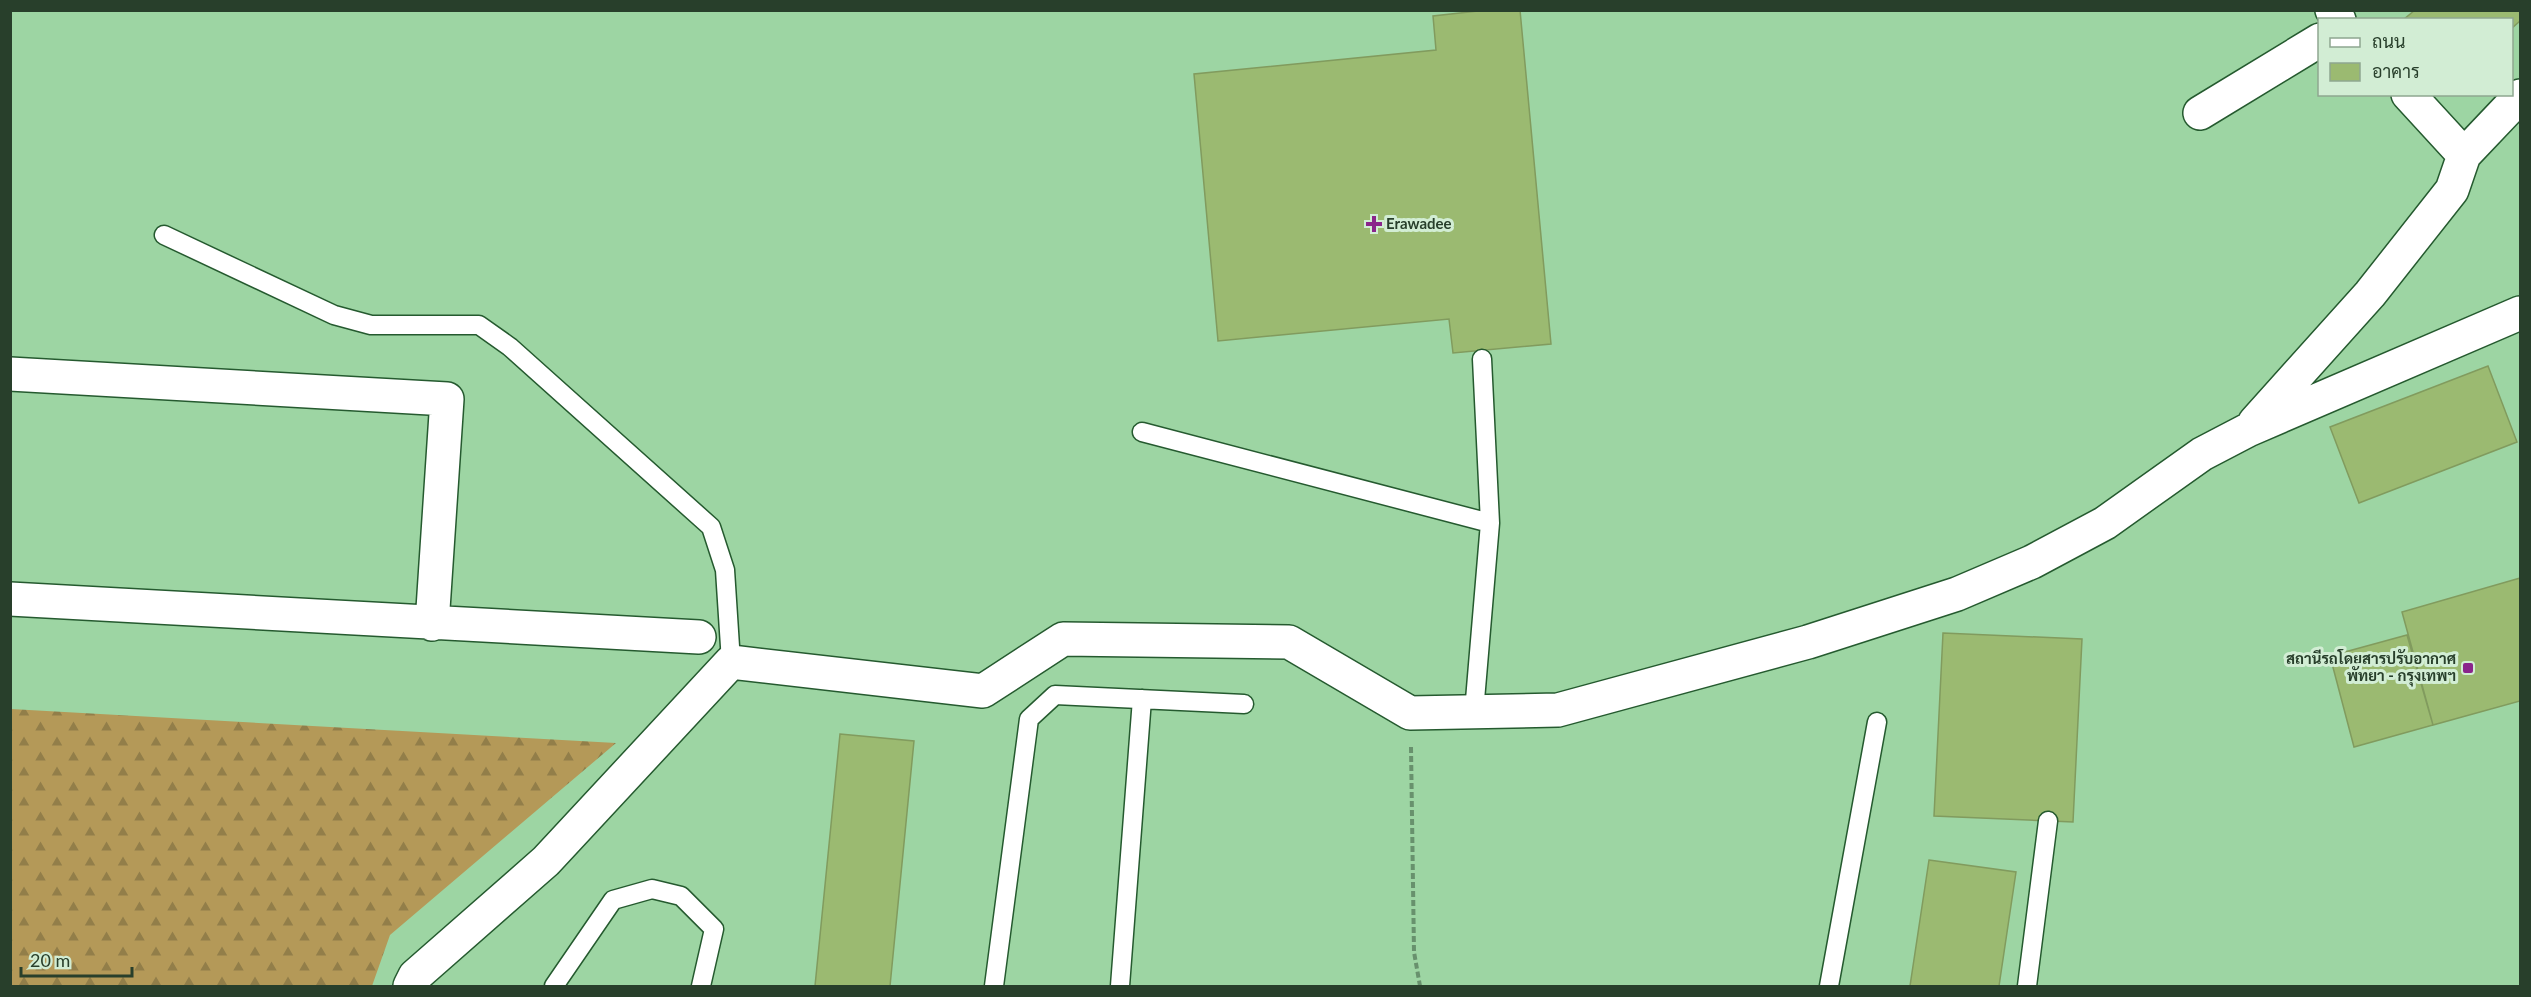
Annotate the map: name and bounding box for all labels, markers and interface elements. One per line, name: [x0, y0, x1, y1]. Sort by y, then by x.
legend: [2318, 18, 2513, 96]
text: ถนน: [2372, 30, 2405, 52]
text: อาคาร: [2372, 60, 2420, 82]
place label: Erawadee: [1386, 214, 1452, 232]
marker: Erawadee: [1367, 217, 1381, 231]
place label: สถานีรถโดยสารปรับอากาศ พัทยา - กรุงเทพฯ: [2286, 648, 2456, 687]
marker: สถานีรถโดยสารปรับอากาศ พัทยา - กรุงเทพฯ: [2461, 661, 2475, 675]
scale bar: [21, 940, 132, 978]
text: 20 m: [30, 949, 70, 971]

